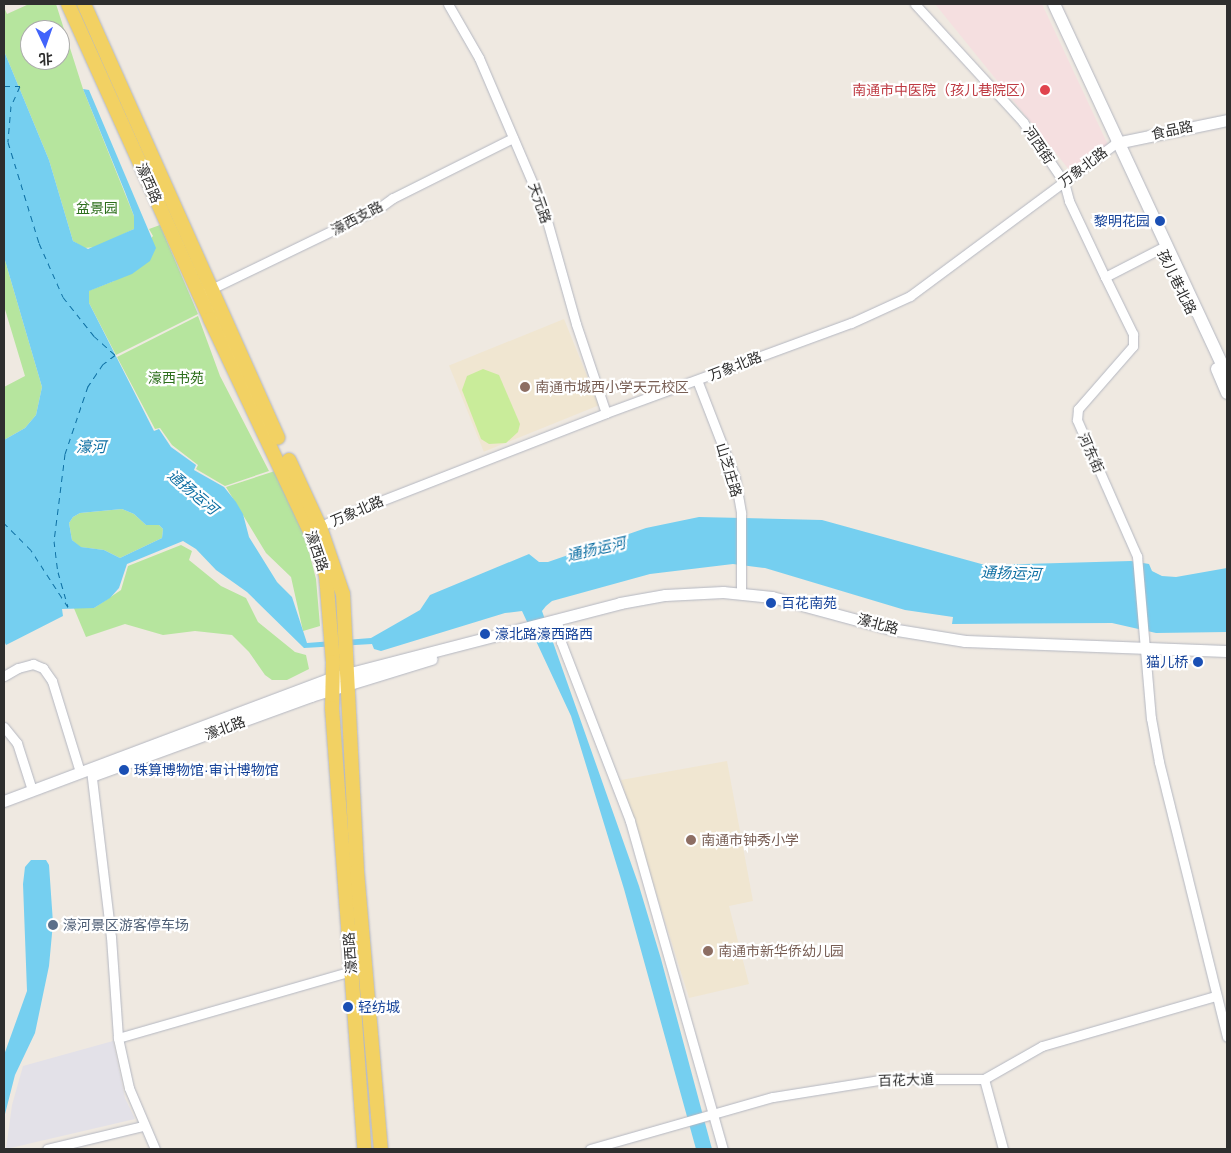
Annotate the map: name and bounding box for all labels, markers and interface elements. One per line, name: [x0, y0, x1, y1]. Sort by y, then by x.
north arrow: [20, 20, 70, 70]
text: 北: [38, 51, 53, 67]
place label: 南通市中医院（孩儿巷院区）: [852, 82, 1034, 98]
marker: 南通市中医院（孩儿巷院区）: [1038, 83, 1052, 97]
street label: 食品路: [1150, 117, 1194, 143]
street label: 河西街: [1020, 123, 1058, 167]
street label: 万象北路: [1056, 143, 1110, 191]
street label: 濠西路: [133, 160, 165, 206]
street label: 天元路: [525, 180, 555, 226]
street label: 濠西支路: [328, 197, 386, 239]
park label: 盆景园: [76, 200, 118, 216]
place label: 黎明花园: [1094, 213, 1150, 229]
marker: 黎明花园: [1154, 215, 1166, 227]
street label: 孩儿巷北路: [1154, 247, 1200, 317]
street label: 万象北路: [706, 348, 764, 384]
park label: 濠西书苑: [148, 370, 204, 386]
place label: 南通市城西小学天元校区: [535, 379, 689, 395]
marker: 南通市城西小学天元校区: [519, 381, 531, 393]
street label: 河东街: [1075, 430, 1107, 476]
water label: 濠河: [76, 438, 106, 456]
street label: 山芝庄路: [713, 441, 745, 499]
water label: 通扬运河: [164, 466, 222, 518]
street label: 万象北路: [328, 492, 386, 530]
street label: 濠西路: [302, 528, 332, 574]
water label: 通扬运河: [565, 533, 627, 565]
water label: 通扬运河: [981, 563, 1041, 583]
place label: 百花南苑: [781, 595, 837, 611]
marker: 百花南苑: [765, 597, 777, 609]
street label: 濠北路: [856, 610, 900, 638]
place label: 濠北路濠西路西: [495, 626, 593, 642]
marker: 濠北路濠西路西: [479, 628, 491, 640]
place label: 猫儿桥: [1146, 654, 1188, 670]
marker: 猫儿桥: [1192, 656, 1204, 668]
street label: 濠北路: [202, 713, 248, 743]
place label: 珠算博物馆·审计博物馆: [134, 762, 279, 778]
marker: 珠算博物馆·审计博物馆: [118, 764, 130, 776]
place label: 南通市钟秀小学: [701, 832, 799, 848]
marker: 南通市钟秀小学: [685, 834, 697, 846]
place label: 濠河景区游客停车场: [63, 917, 189, 933]
marker: 濠河景区游客停车场: [47, 919, 59, 931]
street label: 濠西路: [340, 931, 360, 975]
place label: 南通市新华侨幼儿园: [718, 943, 844, 959]
marker: 南通市新华侨幼儿园: [702, 945, 714, 957]
place label: 轻纺城: [358, 999, 400, 1015]
marker: 轻纺城: [342, 1001, 354, 1013]
street label: 百花大道: [878, 1071, 934, 1089]

